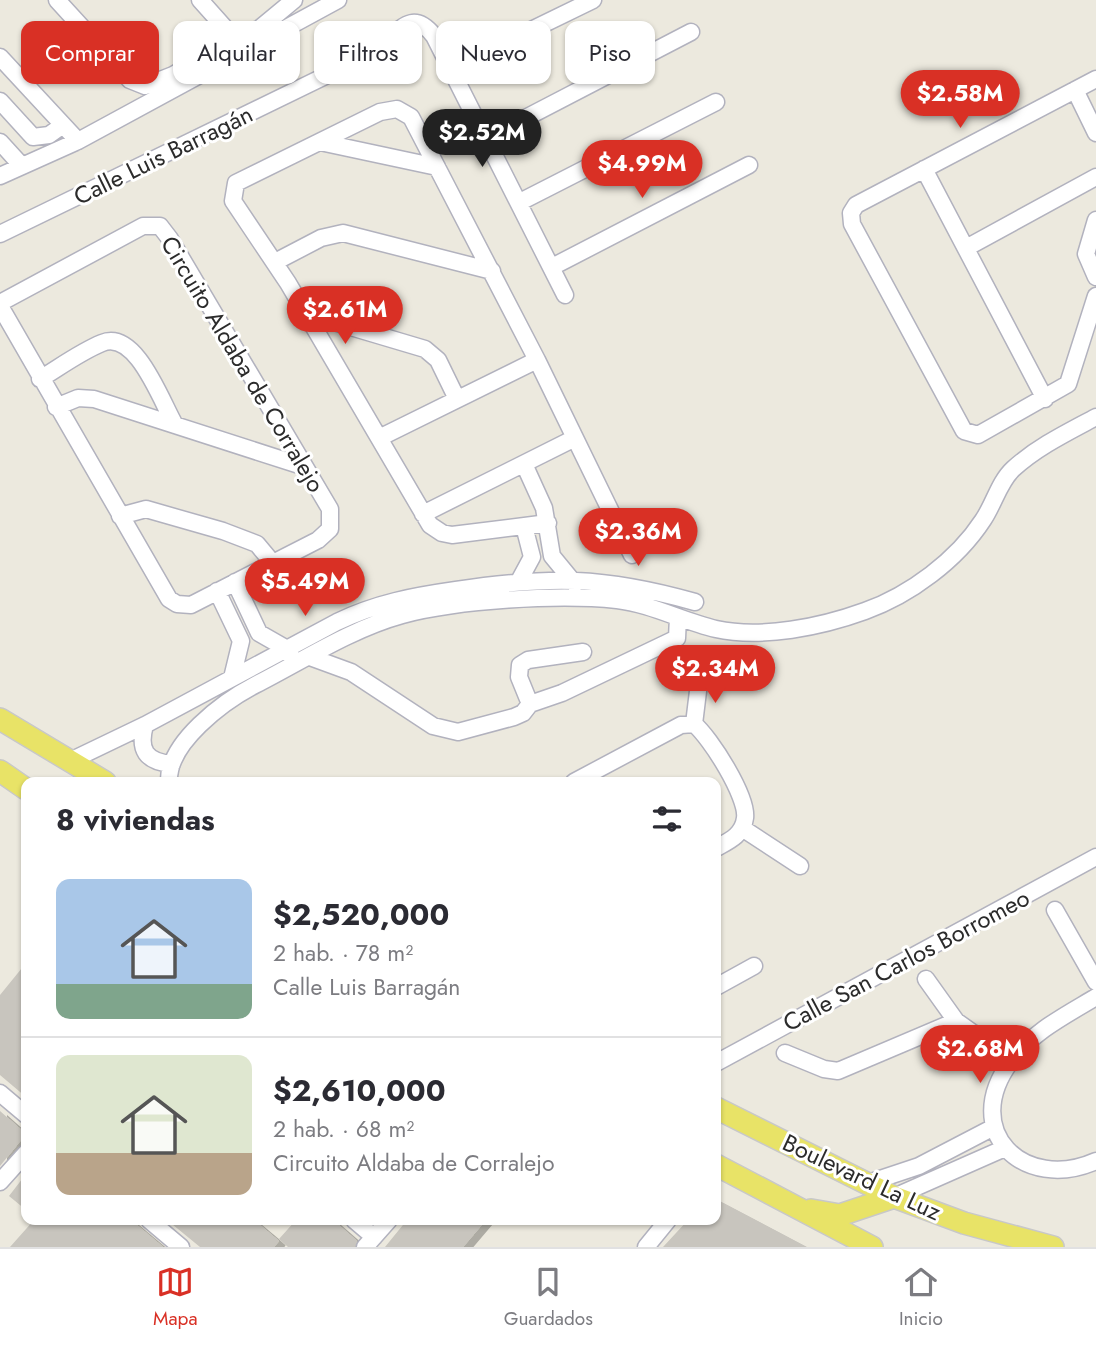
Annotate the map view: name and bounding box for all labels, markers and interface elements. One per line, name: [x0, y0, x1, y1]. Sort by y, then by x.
chip: Comprar: [21, 21, 159, 84]
chip: Alquilar: [173, 21, 300, 84]
chip: Filtros: [314, 21, 422, 84]
chip: Nuevo: [436, 21, 551, 84]
chip: Piso: [565, 21, 655, 84]
pin: $2.58M: [903, 71, 1017, 130]
text: $2.58M: [917, 76, 1003, 110]
street label: Calle Luis Barragán: [67, 96, 259, 214]
pin: $2.52M: [425, 110, 539, 169]
text: $2.52M: [438, 115, 526, 149]
pin: $4.99M: [585, 140, 699, 200]
text: $4.99M: [597, 146, 687, 180]
street label: Circuito Aldaba de Corralejo: [152, 229, 334, 499]
pin: $2.61M: [288, 286, 402, 346]
text: $2.61M: [303, 292, 387, 326]
pin: $2.36M: [581, 508, 695, 568]
text: $2.36M: [595, 514, 681, 548]
pin: $5.49M: [248, 558, 362, 618]
text: $5.49M: [261, 564, 349, 598]
pin: $2.34M: [658, 646, 772, 705]
text: $2.34M: [671, 651, 759, 685]
text: 8 viviendas: [56, 798, 215, 841]
icon: filters: [648, 800, 686, 838]
street label: Calle San Carlos Borromeo: [777, 880, 1035, 1040]
text: $2,520,000: [273, 893, 449, 936]
icon: home: [112, 907, 196, 991]
text: 2 hab. · 78 m²: [273, 936, 413, 970]
text: Calle Luis Barragán: [273, 970, 460, 1004]
pin: $2.68M: [923, 1026, 1037, 1085]
text: $2.68M: [936, 1031, 1024, 1065]
text: $2,610,000: [273, 1069, 446, 1112]
icon: home: [112, 1083, 196, 1167]
text: 2 hab. · 68 m²: [273, 1112, 414, 1146]
street label: Boulevard La Luz: [777, 1125, 947, 1229]
text: Circuito Aldaba de Corralejo: [273, 1146, 554, 1180]
tab: Mapa: [153, 1263, 198, 1332]
tab: Guardados: [504, 1263, 593, 1332]
tab: Inicio: [899, 1263, 943, 1332]

